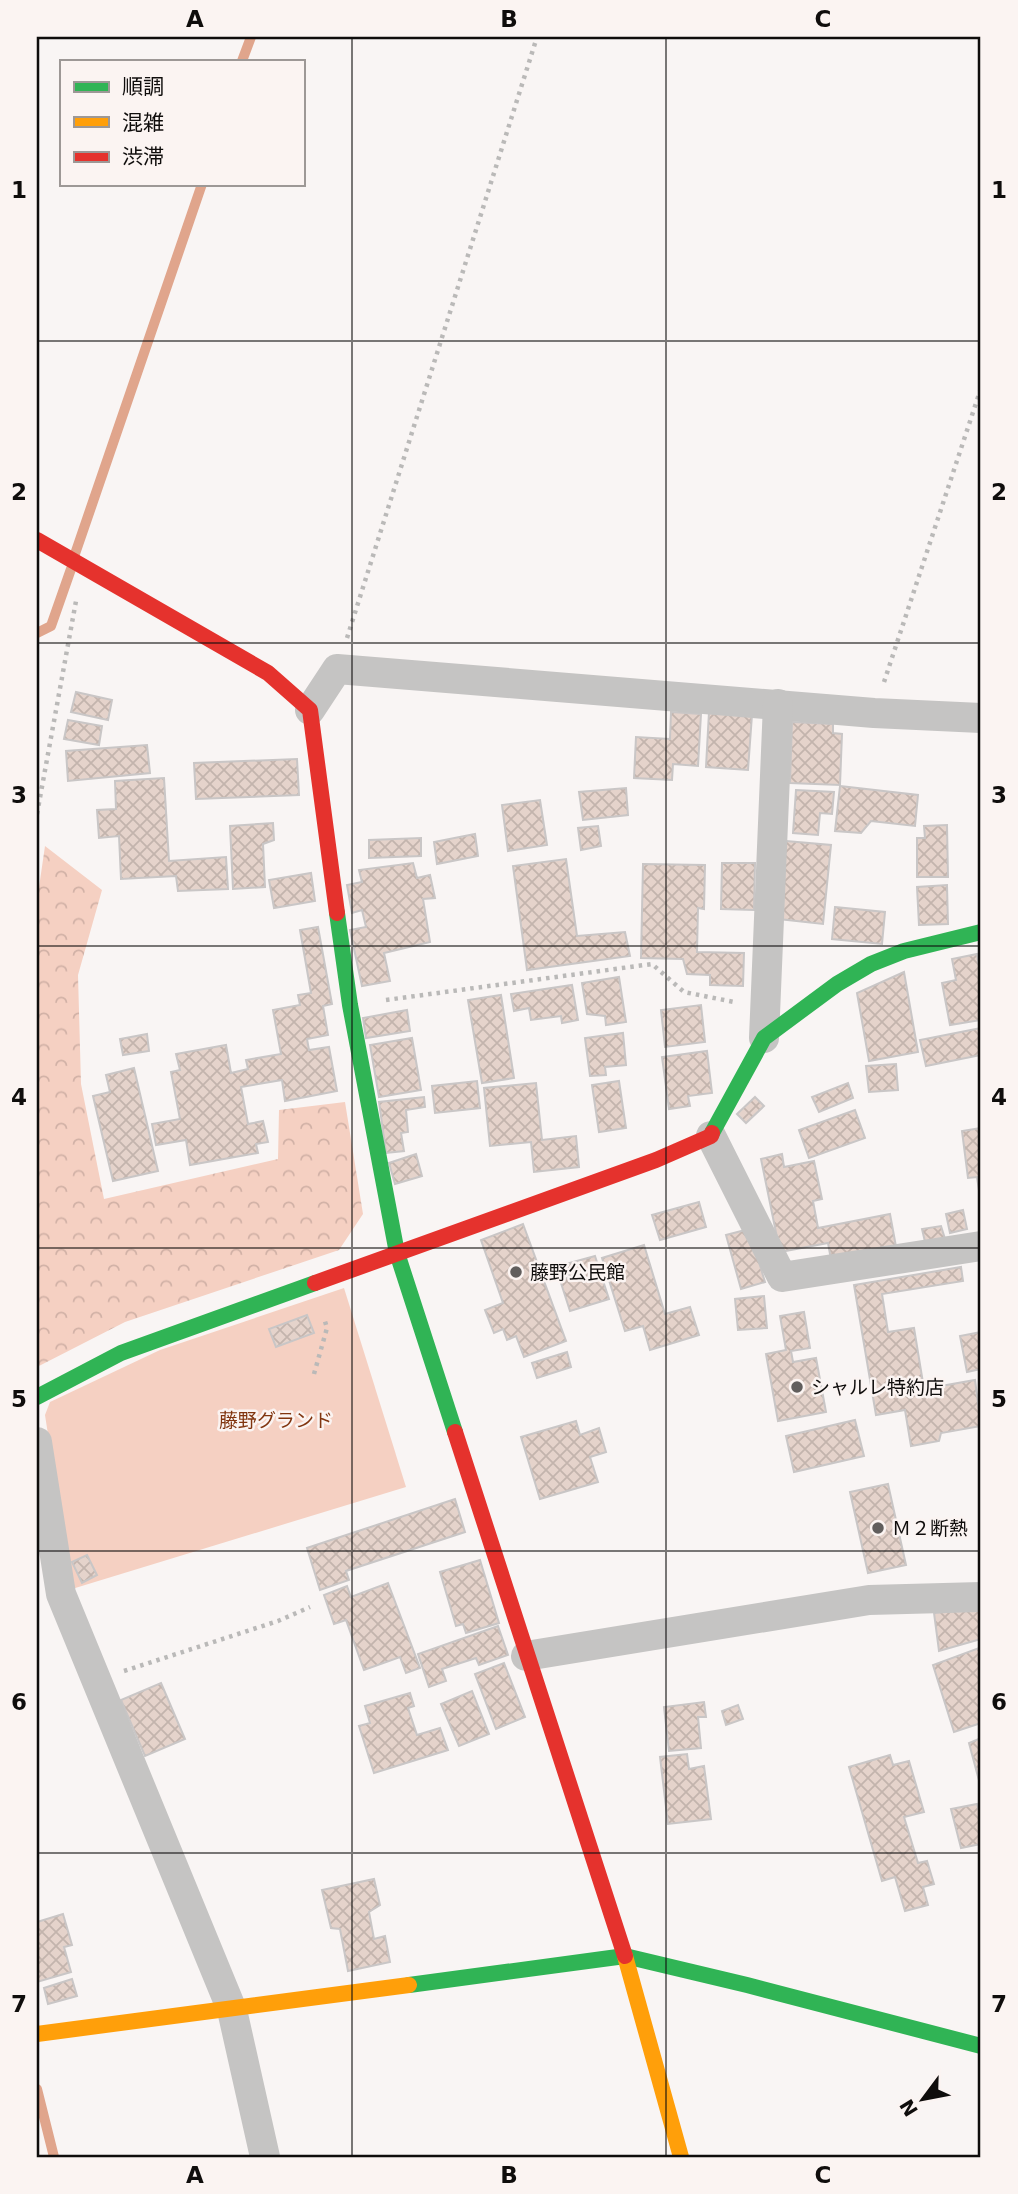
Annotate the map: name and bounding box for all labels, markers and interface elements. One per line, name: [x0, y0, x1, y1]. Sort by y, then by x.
text: A: [186, 6, 204, 32]
text: B: [500, 6, 518, 32]
text: C: [815, 6, 831, 32]
legend: [60, 60, 304, 186]
text: 順調: [122, 75, 164, 99]
text: 混雑: [122, 111, 164, 135]
text: 渋滞: [122, 145, 164, 169]
text: 1: [11, 177, 27, 203]
text: 1: [991, 177, 1007, 203]
text: 2: [11, 479, 27, 505]
text: 2: [991, 479, 1007, 505]
text: 3: [11, 782, 27, 808]
text: 3: [991, 782, 1007, 808]
text: 4: [11, 1084, 27, 1110]
text: 4: [991, 1084, 1007, 1110]
place label: 藤野公民館: [530, 1261, 625, 1283]
marker: 藤野公民館: [508, 1264, 524, 1280]
place label: シャルレ特約店: [811, 1376, 944, 1398]
marker: シャルレ特約店: [789, 1379, 805, 1395]
text: 5: [11, 1386, 27, 1412]
text: 5: [991, 1386, 1007, 1412]
park label: 藤野グランド: [219, 1409, 333, 1431]
place label: Ｍ２断熱: [892, 1517, 968, 1539]
marker: Ｍ２断熱: [870, 1520, 886, 1536]
text: 6: [11, 1689, 27, 1715]
text: 6: [991, 1689, 1007, 1715]
text: 7: [11, 1991, 27, 2017]
text: 7: [991, 1991, 1007, 2017]
north arrow: [888, 2064, 958, 2134]
text: N: [895, 2095, 922, 2121]
text: A: [186, 2162, 204, 2188]
text: B: [500, 2162, 518, 2188]
text: C: [815, 2162, 831, 2188]

